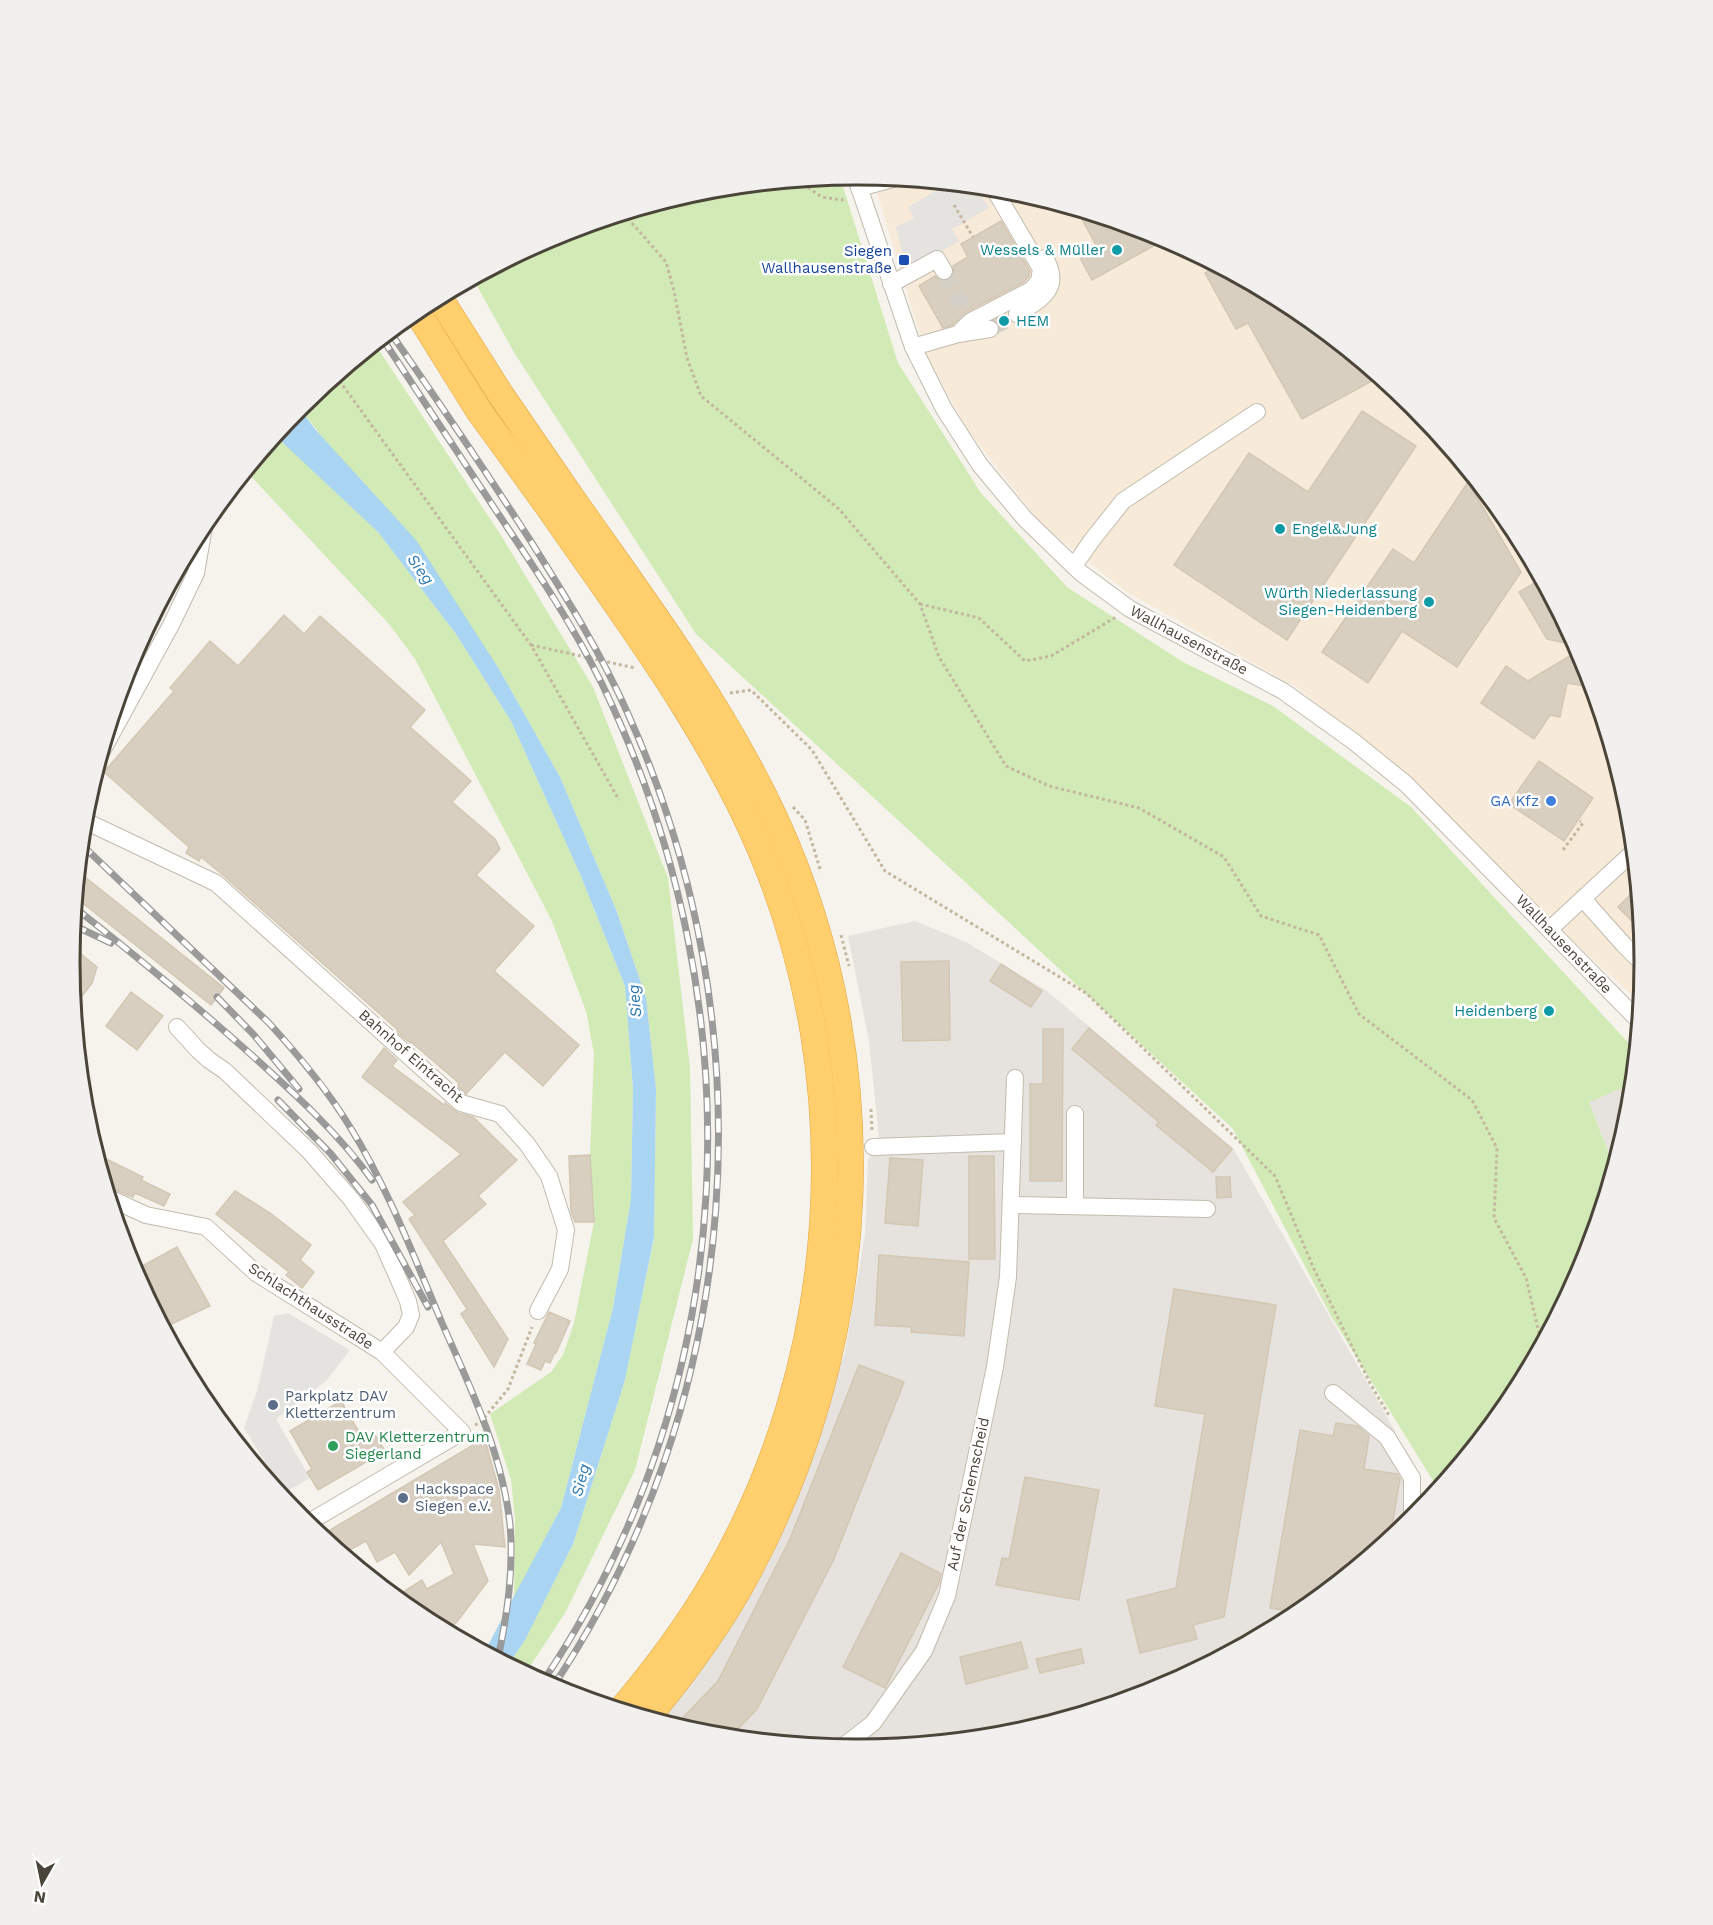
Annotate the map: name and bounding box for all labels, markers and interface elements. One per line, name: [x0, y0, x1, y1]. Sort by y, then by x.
place label: Wessels & Müller: [980, 241, 1105, 259]
place label: Siegen Wallhausenstraße: [761, 242, 892, 277]
marker: Wessels & Müller: [1110, 243, 1124, 257]
marker: Siegen Wallhausenstraße: [897, 253, 911, 267]
place label: HEM: [1016, 312, 1049, 330]
marker: HEM: [997, 314, 1011, 328]
place label: Engel&Jung: [1292, 520, 1377, 538]
marker: Engel&Jung: [1273, 522, 1287, 536]
water label: Sieg: [403, 550, 438, 588]
place label: Würth Niederlassung Siegen-Heidenberg: [1264, 584, 1417, 619]
marker: Würth Niederlassung Siegen-Heidenberg: [1422, 595, 1436, 609]
street label: Wallhausenstraße: [1127, 601, 1251, 679]
place label: GA Kfz: [1490, 792, 1539, 810]
marker: GA Kfz: [1544, 794, 1558, 808]
street label: Wallhausenstraße: [1512, 891, 1616, 997]
water label: Sieg: [624, 983, 645, 1018]
place label: Heidenberg: [1454, 1002, 1537, 1020]
marker: Heidenberg: [1542, 1004, 1556, 1018]
street label: Bahnhof Eintracht: [355, 1006, 468, 1107]
street label: Schlachthausstraße: [245, 1259, 377, 1353]
place label: Parkplatz DAV Kletterzentrum: [285, 1387, 396, 1422]
marker: Parkplatz DAV Kletterzentrum: [266, 1398, 280, 1412]
street label: Auf der Schemscheid: [943, 1416, 993, 1572]
place label: DAV Kletterzentrum Siegerland: [345, 1428, 490, 1463]
marker: DAV Kletterzentrum Siegerland: [326, 1439, 340, 1453]
water label: Sieg: [567, 1462, 594, 1499]
place label: Hackspace Siegen e.V.: [415, 1480, 494, 1515]
marker: Hackspace Siegen e.V.: [396, 1491, 410, 1505]
north arrow: [12, 1853, 72, 1913]
text: N: [32, 1887, 47, 1908]

